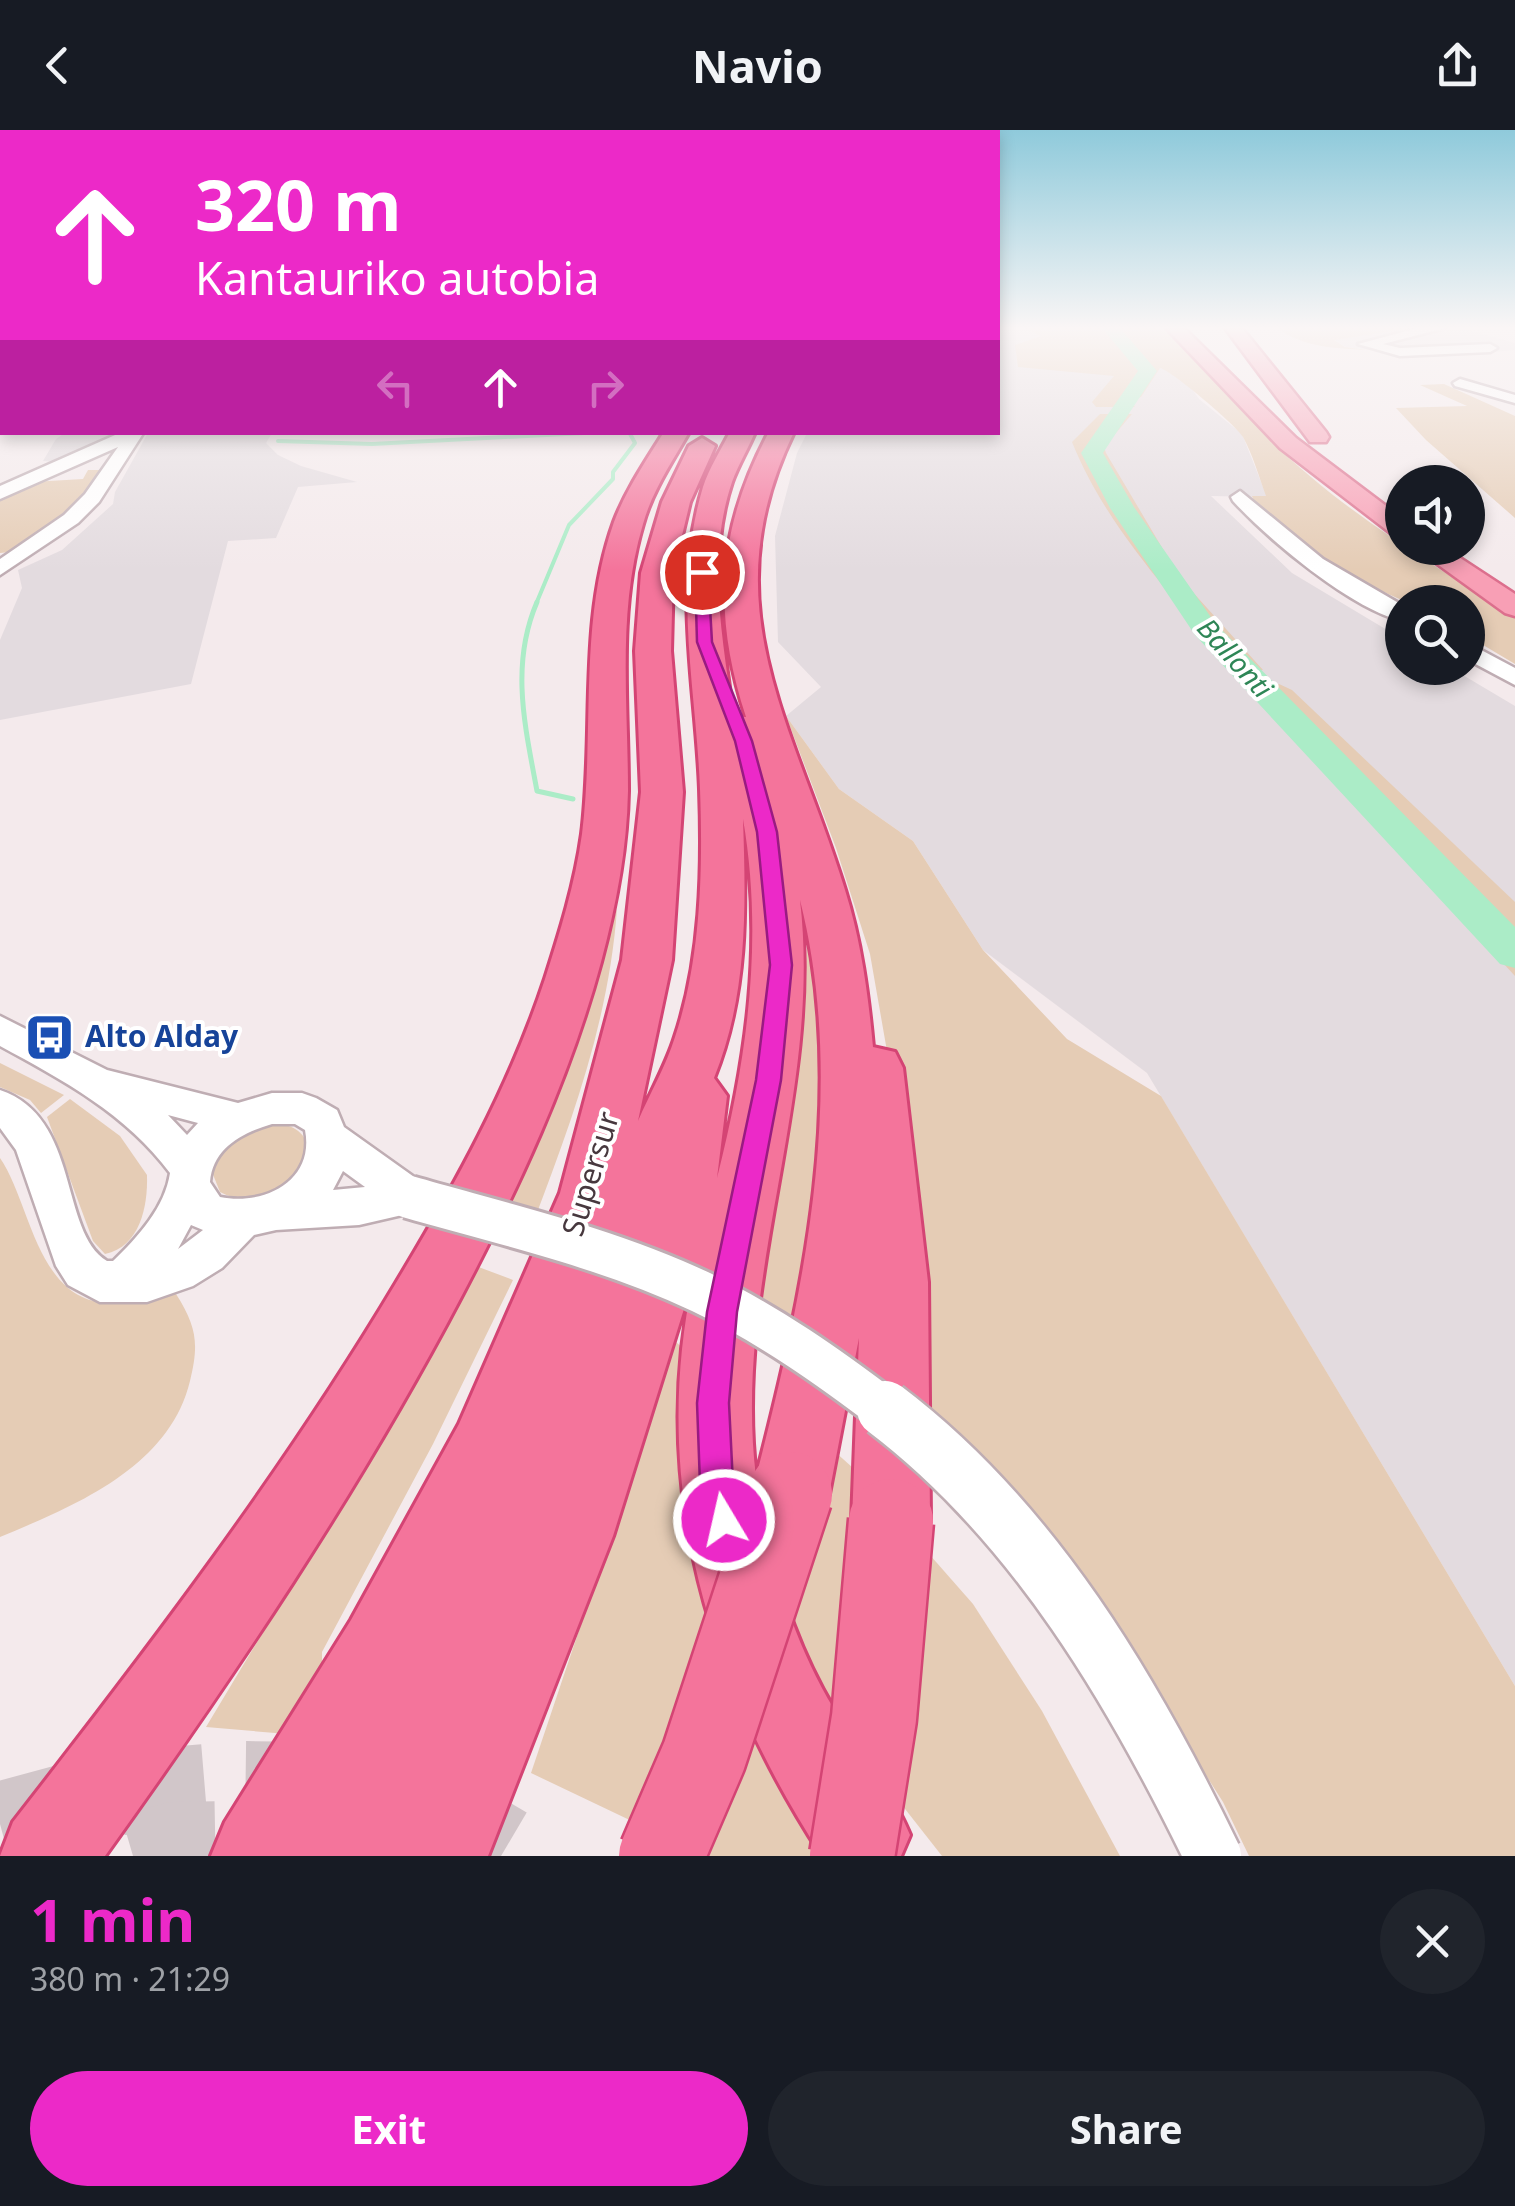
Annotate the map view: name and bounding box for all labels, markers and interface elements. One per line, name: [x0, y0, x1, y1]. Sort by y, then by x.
text: Navio: [692, 35, 823, 96]
icon: back: [30, 38, 85, 93]
icon: share: [1430, 38, 1485, 93]
text: 320 m: [195, 156, 402, 252]
icon: ahead: [30, 170, 160, 300]
text: Kantauriko autobia: [195, 247, 599, 308]
icon: left: [368, 360, 423, 415]
icon: ahead: [473, 360, 528, 415]
icon: right: [578, 360, 633, 415]
map controls: [1385, 465, 1485, 685]
button: sound: [1385, 465, 1485, 565]
pin: [660, 530, 745, 615]
icon: arrive: [675, 545, 730, 600]
button: search: [1385, 585, 1485, 685]
water label: Ballonti: [1190, 609, 1282, 706]
bus stop icon: Alto Alday: [24, 1011, 76, 1063]
place label: Alto Alday: [85, 1015, 239, 1056]
street label: Supersur: [551, 1106, 628, 1241]
position arrow: [672, 1468, 776, 1572]
text: 1 min: [30, 1878, 195, 1960]
button: close: [1380, 1889, 1485, 1994]
text: 380 m · 21:29: [30, 1957, 230, 2000]
button: Exit: [30, 2071, 748, 2186]
button: Share: [768, 2071, 1485, 2186]

